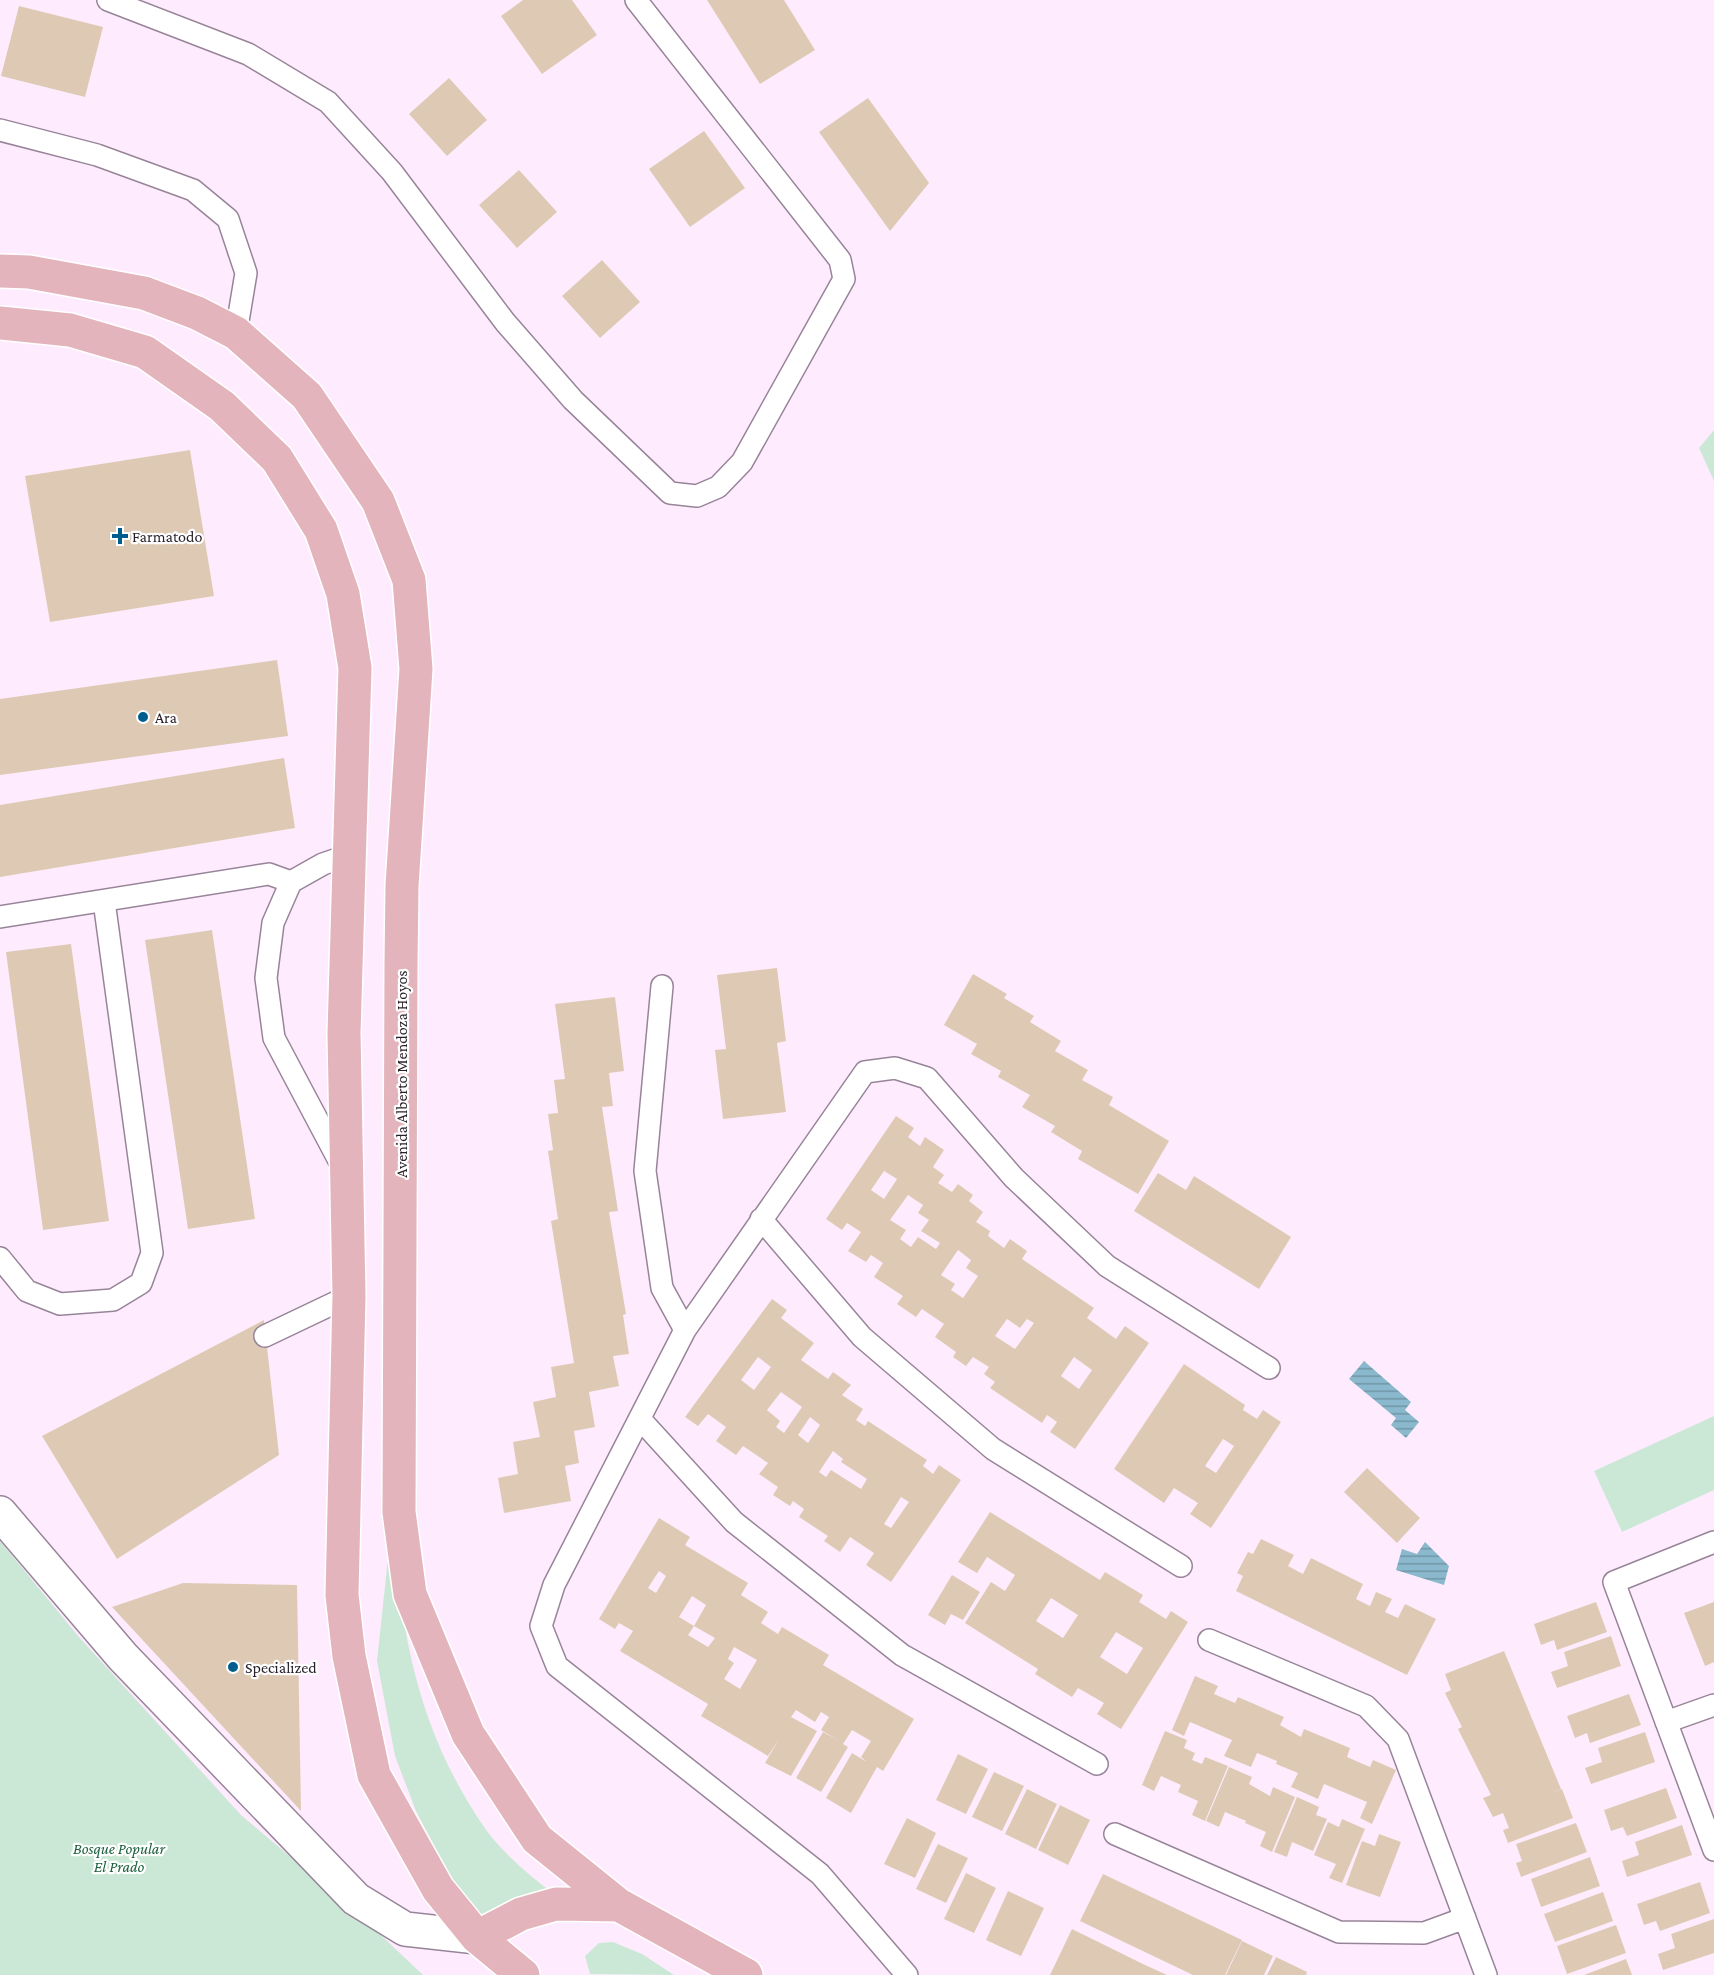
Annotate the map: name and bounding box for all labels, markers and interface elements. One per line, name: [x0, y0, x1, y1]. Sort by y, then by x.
place label: Farmatodo: [132, 528, 202, 545]
marker: Farmatodo: [113, 529, 127, 543]
place label: Ara: [155, 709, 177, 726]
marker: Ara: [136, 710, 150, 724]
street label: Avenida Alberto Mendoza Hoyos: [393, 970, 411, 1178]
place label: Specialized: [245, 1659, 317, 1677]
marker: Specialized: [226, 1660, 240, 1674]
park label: Bosque Popular El Prado: [73, 1840, 165, 1875]

